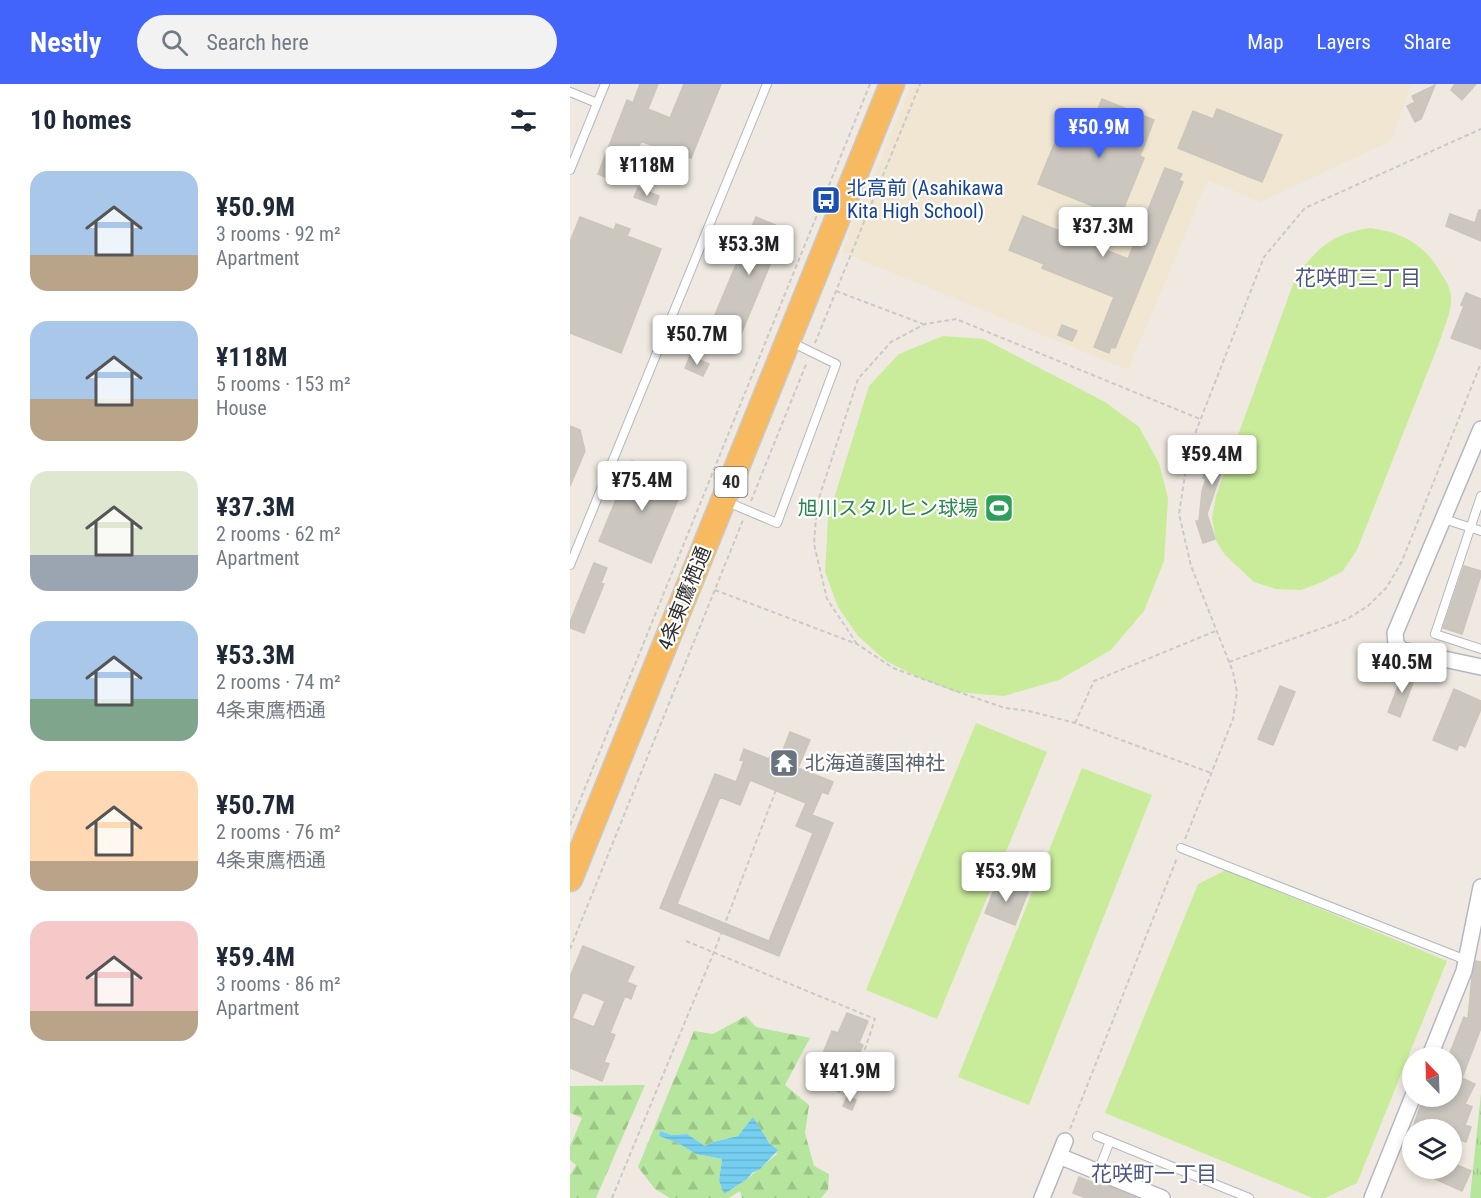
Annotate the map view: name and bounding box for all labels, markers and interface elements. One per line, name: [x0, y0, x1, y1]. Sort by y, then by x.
search box: [137, 15, 557, 69]
text: Nestly: [30, 26, 101, 59]
icon: search: [158, 26, 191, 59]
text: Search here: [206, 30, 309, 55]
text: Map: [1247, 30, 1284, 54]
text: Layers: [1317, 30, 1371, 54]
text: Share: [1404, 30, 1451, 54]
icon: filters: [507, 104, 540, 137]
text: 10 homes: [30, 105, 132, 135]
pin: ¥50.9M: [1050, 108, 1148, 159]
text: ¥50.9M: [1069, 115, 1129, 139]
pin: ¥118M: [605, 146, 689, 197]
text: ¥118M: [620, 153, 675, 177]
place label: 北高前 (Asahikawa Kita High School): [847, 176, 1004, 223]
bus stop icon: 北高前 (Asahikawa Kita High School): [810, 184, 842, 216]
text: ¥50.9M: [216, 192, 295, 222]
icon: home: [78, 195, 150, 267]
pin: ¥37.3M: [1054, 207, 1152, 258]
text: ¥37.3M: [1073, 214, 1133, 238]
text: 3 rooms · 92 m²: [216, 222, 341, 246]
pin: ¥53.3M: [700, 225, 798, 276]
text: ¥53.3M: [719, 232, 779, 256]
text: Apartment: [216, 246, 300, 270]
district label: 花咲町三丁目: [1295, 266, 1421, 290]
pin: ¥50.7M: [648, 315, 746, 366]
text: ¥50.7M: [667, 322, 727, 346]
text: ¥118M: [216, 342, 288, 372]
icon: home: [78, 345, 150, 417]
text: 5 rooms · 153 m²: [216, 372, 351, 396]
text: House: [216, 396, 267, 420]
pin: ¥59.4M: [1163, 435, 1261, 486]
text: ¥59.4M: [1182, 442, 1242, 466]
pin: ¥75.4M: [593, 461, 691, 512]
road number: 40: [714, 467, 748, 497]
text: ¥75.4M: [612, 468, 672, 492]
text: ¥37.3M: [216, 492, 295, 522]
sports icon: 旭川スタルヒン球場: [983, 492, 1015, 524]
icon: home: [78, 495, 150, 567]
place label: 旭川スタルヒン球場: [798, 496, 978, 520]
text: 2 rooms · 62 m²: [216, 522, 341, 546]
street label: 4条東鷹栖通: [652, 543, 716, 653]
text: Apartment: [216, 546, 300, 570]
text: ¥53.3M: [216, 640, 295, 670]
pin: ¥40.5M: [1353, 643, 1451, 694]
icon: home: [78, 645, 150, 717]
text: ¥40.5M: [1372, 650, 1432, 674]
text: 2 rooms · 74 m²: [216, 670, 341, 694]
text: 4条東鷹栖通: [216, 698, 326, 722]
temple icon: 北海道護国神社: [768, 747, 800, 779]
place label: 北海道護国神社: [805, 751, 945, 775]
text: ¥50.7M: [216, 790, 295, 820]
icon: home: [78, 795, 150, 867]
text: 2 rooms · 76 m²: [216, 820, 341, 844]
text: 4条東鷹栖通: [216, 848, 326, 872]
pin: ¥53.9M: [957, 852, 1055, 903]
text: ¥53.9M: [976, 859, 1036, 883]
text: ¥59.4M: [216, 942, 295, 972]
icon: home: [78, 945, 150, 1017]
text: 3 rooms · 86 m²: [216, 972, 341, 996]
text: Apartment: [216, 996, 300, 1020]
north arrow: [1402, 1047, 1462, 1107]
map controls: [1402, 1047, 1462, 1179]
pin: ¥41.9M: [801, 1052, 899, 1103]
text: ¥41.9M: [820, 1059, 880, 1083]
button: layers: [1402, 1119, 1462, 1179]
district label: 花咲町一丁目: [1091, 1162, 1217, 1186]

